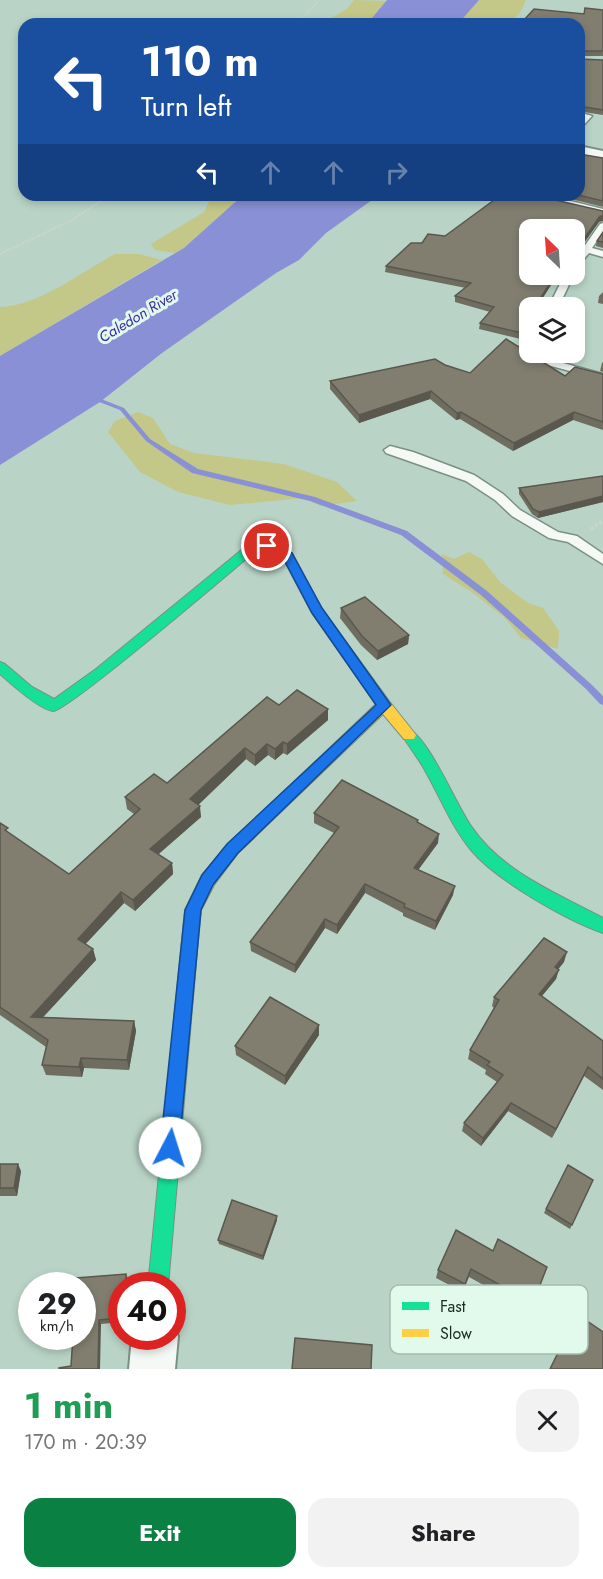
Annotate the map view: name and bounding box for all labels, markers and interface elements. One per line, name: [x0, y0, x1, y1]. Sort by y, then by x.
text: 110 m: [141, 31, 259, 92]
icon: left: [42, 42, 120, 120]
text: Turn left: [141, 87, 231, 126]
icon: left: [191, 156, 224, 189]
icon: ahead: [254, 156, 287, 189]
icon: ahead: [317, 156, 350, 189]
icon: right: [380, 156, 413, 189]
north arrow: [519, 219, 585, 285]
map controls: [519, 219, 585, 363]
water label: Caledon River: [95, 283, 182, 348]
button: layers: [519, 297, 585, 363]
pin: [241, 520, 292, 571]
icon: arrive: [250, 529, 283, 562]
position arrow: [138, 1116, 202, 1180]
speed limit sign: 40: [108, 1272, 186, 1350]
text: 29: [37, 1282, 77, 1325]
legend: [390, 1285, 588, 1354]
text: Fast: [440, 1295, 466, 1318]
text: km/h: [40, 1315, 74, 1337]
text: Slow: [440, 1322, 472, 1345]
text: 1 min: [24, 1379, 113, 1431]
button: close: [516, 1389, 579, 1452]
text: 170 m · 20:39: [24, 1428, 147, 1457]
button: Exit: [24, 1498, 296, 1567]
button: Share: [308, 1498, 579, 1567]

